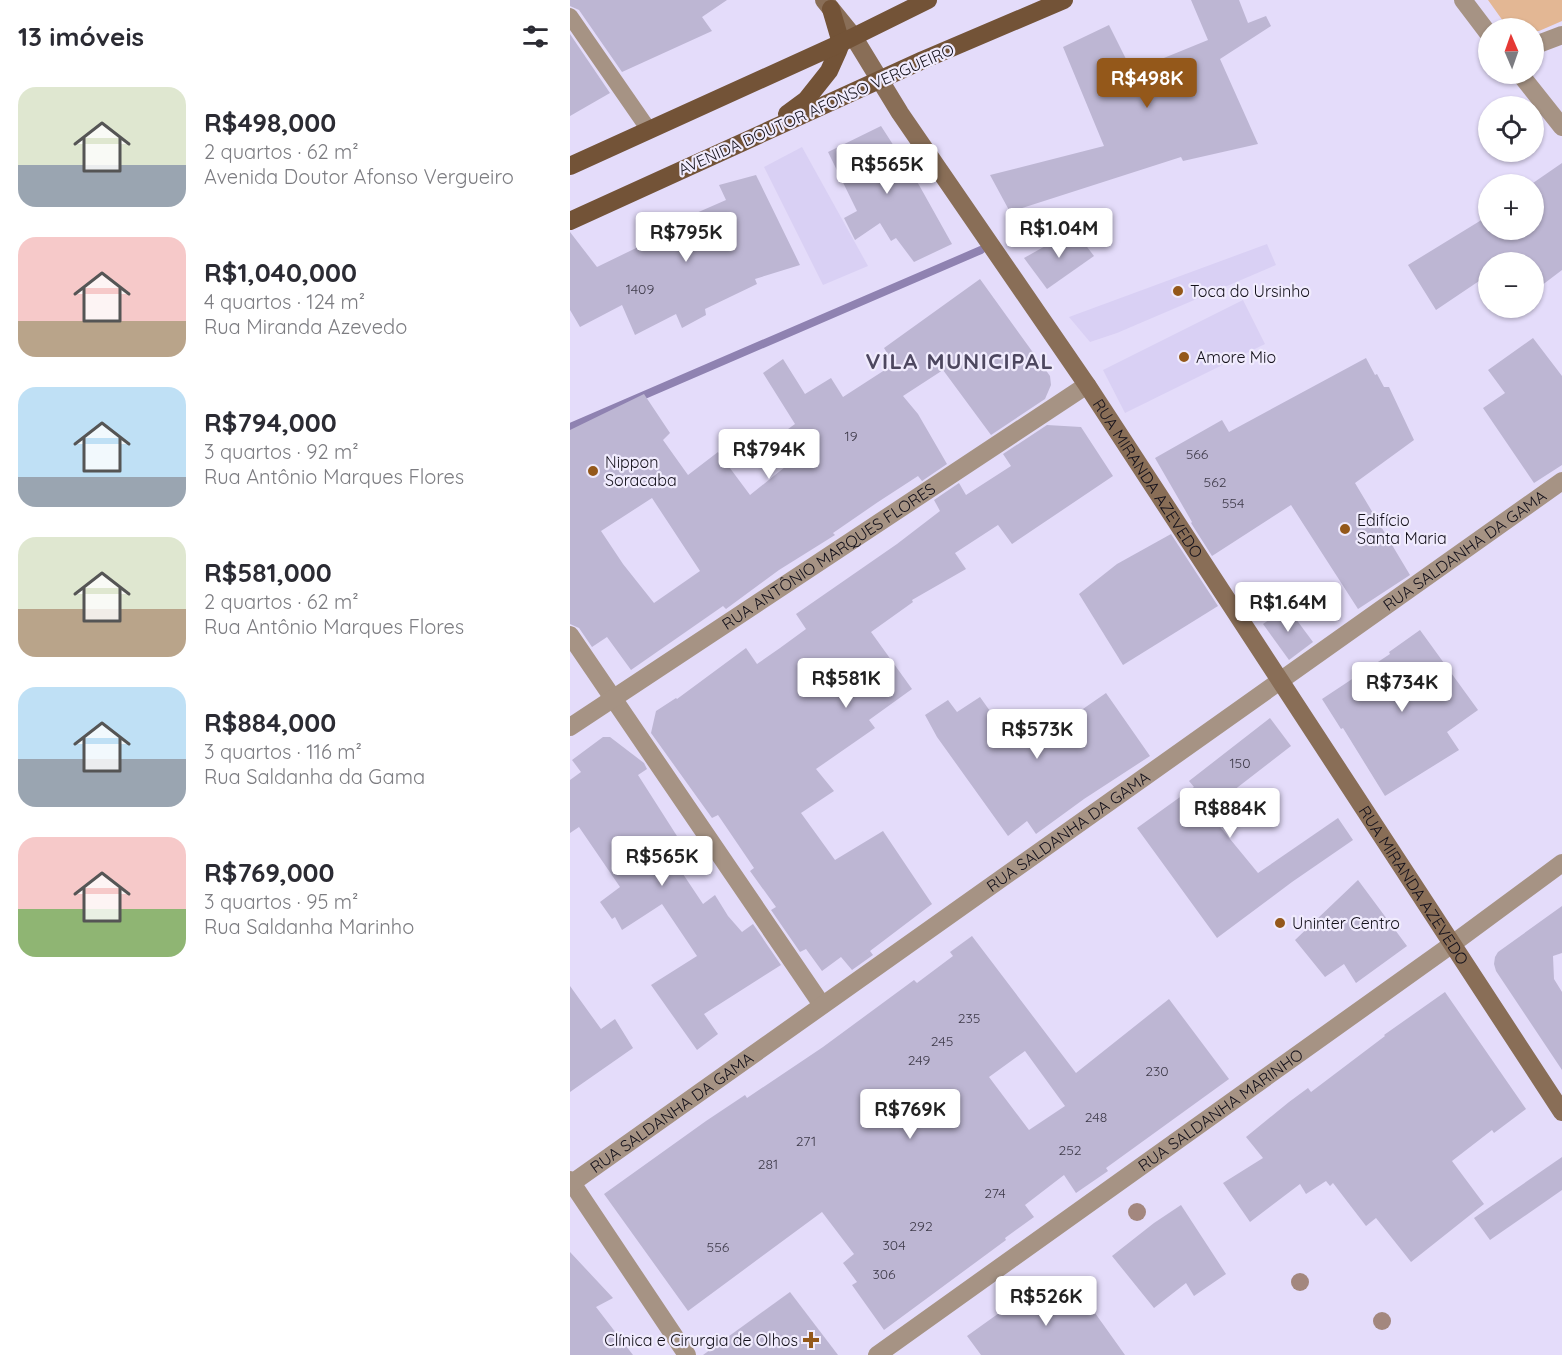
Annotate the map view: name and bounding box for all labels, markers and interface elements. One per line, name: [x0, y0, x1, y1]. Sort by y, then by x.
north arrow: [1478, 18, 1544, 84]
map controls: [1478, 18, 1544, 318]
text: 13 imóveis: [18, 20, 144, 53]
icon: filters: [519, 20, 552, 53]
street label: AVENIDA DOUTOR AFONSO VERGUEIRO: [675, 39, 957, 179]
pin: R$498K: [1098, 58, 1196, 109]
text: R$498K: [1111, 65, 1183, 90]
button: locate: [1478, 96, 1544, 162]
text: R$498,000: [204, 106, 336, 139]
icon: home: [66, 111, 138, 183]
text: 2 quartos · 62 m²: [204, 139, 359, 164]
pin: R$565K: [838, 144, 936, 195]
text: R$565K: [851, 151, 923, 176]
text: Avenida Doutor Afonso Vergueiro: [204, 164, 514, 189]
button: +: [1478, 174, 1544, 240]
pin: R$1.04M: [1004, 208, 1114, 259]
pin: R$795K: [637, 212, 735, 263]
text: R$1.04M: [1020, 215, 1098, 240]
text: R$795K: [650, 219, 722, 244]
button: −: [1478, 252, 1544, 318]
text: R$1,040,000: [204, 256, 357, 289]
icon: home: [66, 261, 138, 333]
house number: 1409: [626, 280, 654, 298]
place label: Toca do Ursinho: [1190, 281, 1310, 301]
marker: Toca do Ursinho: [1171, 284, 1185, 298]
text: 4 quartos · 124 m²: [204, 289, 365, 314]
text: Rua Miranda Azevedo: [204, 314, 407, 339]
district label: VILA MUNICIPAL: [866, 347, 1054, 375]
place label: Amore Mio: [1196, 347, 1276, 367]
marker: Amore Mio: [1177, 350, 1191, 364]
street label: RUA MIRANDA AZEVEDO: [1089, 395, 1207, 562]
text: R$794,000: [204, 406, 337, 439]
icon: home: [66, 411, 138, 483]
house number: 19: [845, 427, 858, 445]
pin: R$794K: [720, 429, 818, 480]
text: R$794K: [733, 436, 805, 461]
text: 3 quartos · 92 m²: [204, 439, 359, 464]
house number: 566: [1186, 445, 1209, 463]
place label: Nippon Soracaba: [605, 452, 677, 490]
text: Rua Antônio Marques Flores: [204, 464, 464, 489]
marker: Nippon Soracaba: [586, 464, 600, 478]
house number: 562: [1204, 473, 1227, 491]
street label: RUA ANTÔNIO MARQUES FLORES: [718, 478, 939, 634]
street label: RUA SALDANHA DA GAMA: [1379, 486, 1550, 615]
house number: 554: [1222, 494, 1244, 512]
place label: Edifício Santa Maria: [1357, 510, 1447, 548]
marker: Edifício Santa Maria: [1338, 522, 1352, 536]
text: R$581,000: [204, 556, 332, 589]
icon: home: [66, 561, 138, 633]
pin: R$1.64M: [1233, 582, 1343, 633]
text: 2 quartos · 62 m²: [204, 589, 359, 614]
text: R$1.64M: [1249, 589, 1327, 614]
text: Rua Antônio Marques Flores: [204, 614, 464, 639]
pin: R$581K: [797, 658, 895, 709]
pin: R$734K: [1353, 662, 1451, 713]
text: R$581K: [811, 665, 881, 690]
text: R$734K: [1366, 669, 1438, 694]
text: R$884,000: [204, 706, 336, 739]
pin: R$573K: [988, 709, 1086, 760]
icon: home: [66, 711, 138, 783]
text: R$573K: [1001, 716, 1073, 741]
text: 3 quartos · 116 m²: [204, 739, 362, 764]
house number: 150: [1229, 754, 1251, 772]
text: Rua Saldanha da Gama: [204, 764, 425, 789]
street label: RUA SALDANHA DA GAMA: [982, 767, 1153, 896]
pin: R$884K: [1181, 788, 1279, 839]
text: R$884K: [1194, 795, 1266, 820]
street label: RUA MIRANDA AZEVEDO: [1355, 802, 1473, 969]
pin: R$565K: [613, 836, 711, 887]
text: R$565K: [626, 843, 698, 868]
text: R$769,000: [204, 856, 335, 889]
icon: home: [66, 861, 138, 933]
text: 3 quartos · 95 m²: [204, 889, 358, 914]
place label: Uninter Centro: [1292, 913, 1400, 933]
text: Rua Saldanha Marinho: [204, 914, 414, 939]
marker: Uninter Centro: [1273, 916, 1287, 930]
house number: 235: [958, 1009, 980, 1027]
house number: 245: [931, 1032, 953, 1050]
street label: RUA SALDANHA MARINHO: [1134, 1044, 1307, 1175]
street label: RUA SALDANHA DA GAMA: [586, 1048, 757, 1177]
house number: 249: [908, 1051, 930, 1069]
house number: 230: [1145, 1062, 1169, 1080]
pin: R$769K: [861, 1089, 959, 1140]
text: R$769K: [874, 1096, 946, 1121]
house number: 248: [1085, 1108, 1107, 1126]
house number: 271: [796, 1132, 816, 1150]
house number: 252: [1058, 1141, 1082, 1159]
house number: 281: [758, 1155, 778, 1173]
house number: 274: [984, 1184, 1006, 1202]
house number: 292: [909, 1217, 933, 1235]
house number: 304: [882, 1236, 906, 1254]
house number: 556: [707, 1238, 730, 1256]
house number: 306: [872, 1265, 896, 1283]
pin: R$526K: [997, 1276, 1095, 1327]
text: R$526K: [1010, 1283, 1082, 1308]
place label: Clínica e Cirurgia de Olhos: [604, 1330, 798, 1350]
marker: Clínica e Cirurgia de Olhos: [802, 1331, 820, 1349]

